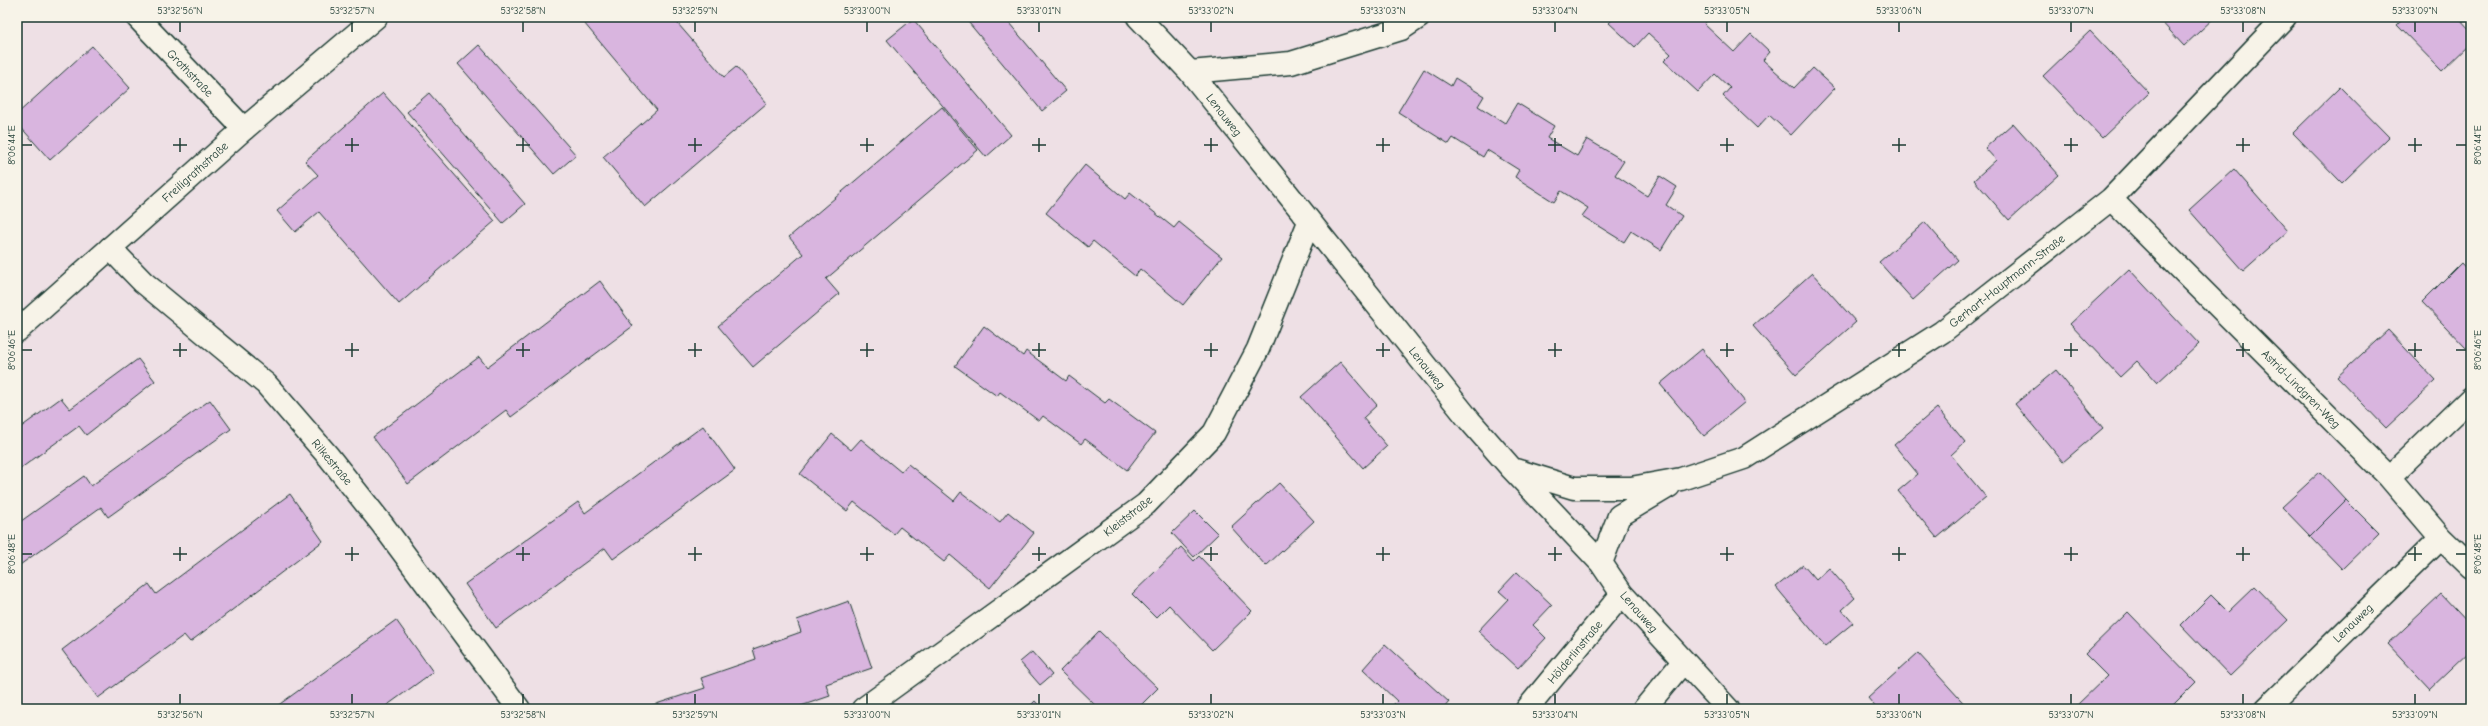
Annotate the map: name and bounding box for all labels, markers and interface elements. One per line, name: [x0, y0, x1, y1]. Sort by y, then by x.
text: 53°32'56"N: [157, 5, 203, 17]
text: 53°32'57"N: [330, 5, 374, 17]
text: 53°32'58"N: [500, 5, 546, 17]
text: 53°32'59"N: [672, 5, 718, 17]
text: 53°33'00"N: [844, 5, 890, 17]
text: 53°33'01"N: [1017, 5, 1061, 17]
text: 53°33'02"N: [1188, 5, 1234, 17]
text: 53°33'03"N: [1360, 5, 1406, 17]
text: 53°33'04"N: [1532, 5, 1578, 17]
text: 53°33'05"N: [1704, 5, 1750, 17]
text: 53°33'06"N: [1876, 5, 1922, 17]
text: 53°33'07"N: [2048, 5, 2094, 17]
text: 53°33'08"N: [2220, 5, 2266, 17]
text: 53°33'09"N: [2392, 5, 2438, 17]
street label: Grothstraße: [164, 46, 216, 100]
street label: Lenauweg: [1203, 91, 1245, 139]
text: 8°06'44"E: [6, 125, 18, 165]
text: 8°06'44"E: [2472, 125, 2484, 165]
street label: Freiligrathstraße: [159, 139, 231, 205]
street label: Gerhart-Hauptmann-Straße: [1946, 231, 2068, 331]
text: 8°06'46"E: [6, 330, 18, 370]
text: 8°06'46"E: [2472, 330, 2484, 370]
street label: Lenauweg: [1406, 344, 1448, 392]
street label: Astrid-Lindgren-Weg: [2259, 347, 2343, 431]
street label: Rilkestraße: [309, 436, 355, 488]
street label: Kleiststraße: [1101, 493, 1155, 539]
text: 8°06'48"E: [6, 534, 18, 574]
text: 8°06'48"E: [2472, 534, 2484, 574]
street label: Lenauweg: [1617, 588, 1661, 636]
street label: Lenauweg: [2330, 601, 2376, 645]
street label: Hölderlinstraße: [1544, 618, 1606, 686]
text: 53°32'56"N: [157, 709, 203, 721]
text: 53°32'57"N: [330, 709, 374, 721]
text: 53°32'58"N: [500, 709, 546, 721]
text: 53°32'59"N: [672, 709, 718, 721]
text: 53°33'00"N: [844, 709, 890, 721]
text: 53°33'01"N: [1017, 709, 1061, 721]
text: 53°33'02"N: [1188, 709, 1234, 721]
text: 53°33'03"N: [1360, 709, 1406, 721]
text: 53°33'04"N: [1532, 709, 1578, 721]
text: 53°33'05"N: [1704, 709, 1750, 721]
text: 53°33'06"N: [1876, 709, 1922, 721]
text: 53°33'07"N: [2048, 709, 2094, 721]
text: 53°33'08"N: [2220, 709, 2266, 721]
text: 53°33'09"N: [2392, 709, 2438, 721]

